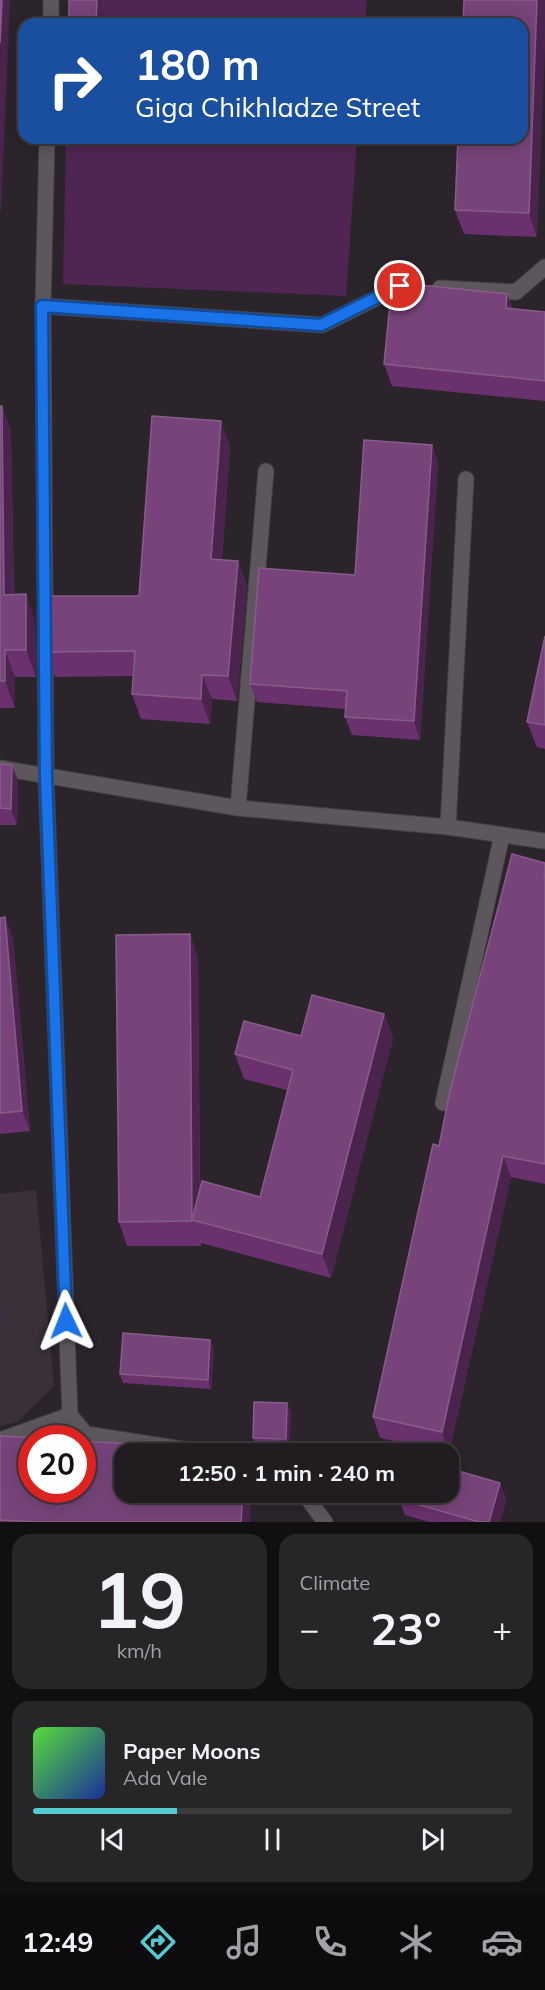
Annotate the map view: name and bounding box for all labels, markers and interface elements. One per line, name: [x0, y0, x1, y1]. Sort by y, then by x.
text: 180 m: [135, 38, 260, 91]
icon: right: [36, 42, 114, 120]
text: Giga Chikhladze Street: [135, 90, 420, 124]
pin: [374, 260, 425, 311]
icon: arrive: [383, 269, 416, 302]
position arrow: [34, 1289, 98, 1353]
speed limit sign: 20: [18, 1425, 96, 1503]
text: 12:50 · 1 min · 240 m: [178, 1459, 395, 1487]
text: 19: [92, 1550, 186, 1648]
text: Climate: [300, 1570, 370, 1595]
text: 23°: [370, 1600, 441, 1656]
text: −: [300, 1608, 319, 1649]
text: +: [492, 1608, 512, 1649]
text: km/h: [117, 1638, 162, 1663]
text: Paper Moons: [123, 1737, 261, 1765]
text: Ada Vale: [123, 1765, 207, 1790]
icon: previous: [96, 1823, 129, 1856]
icon: pause: [256, 1823, 289, 1856]
icon: next: [416, 1823, 449, 1856]
icon: directions: [137, 1921, 179, 1963]
icon: music: [223, 1921, 265, 1963]
icon: phone: [309, 1921, 351, 1963]
icon: climate: [395, 1921, 437, 1963]
icon: car: [481, 1921, 523, 1963]
text: 12:49: [22, 1925, 93, 1959]

